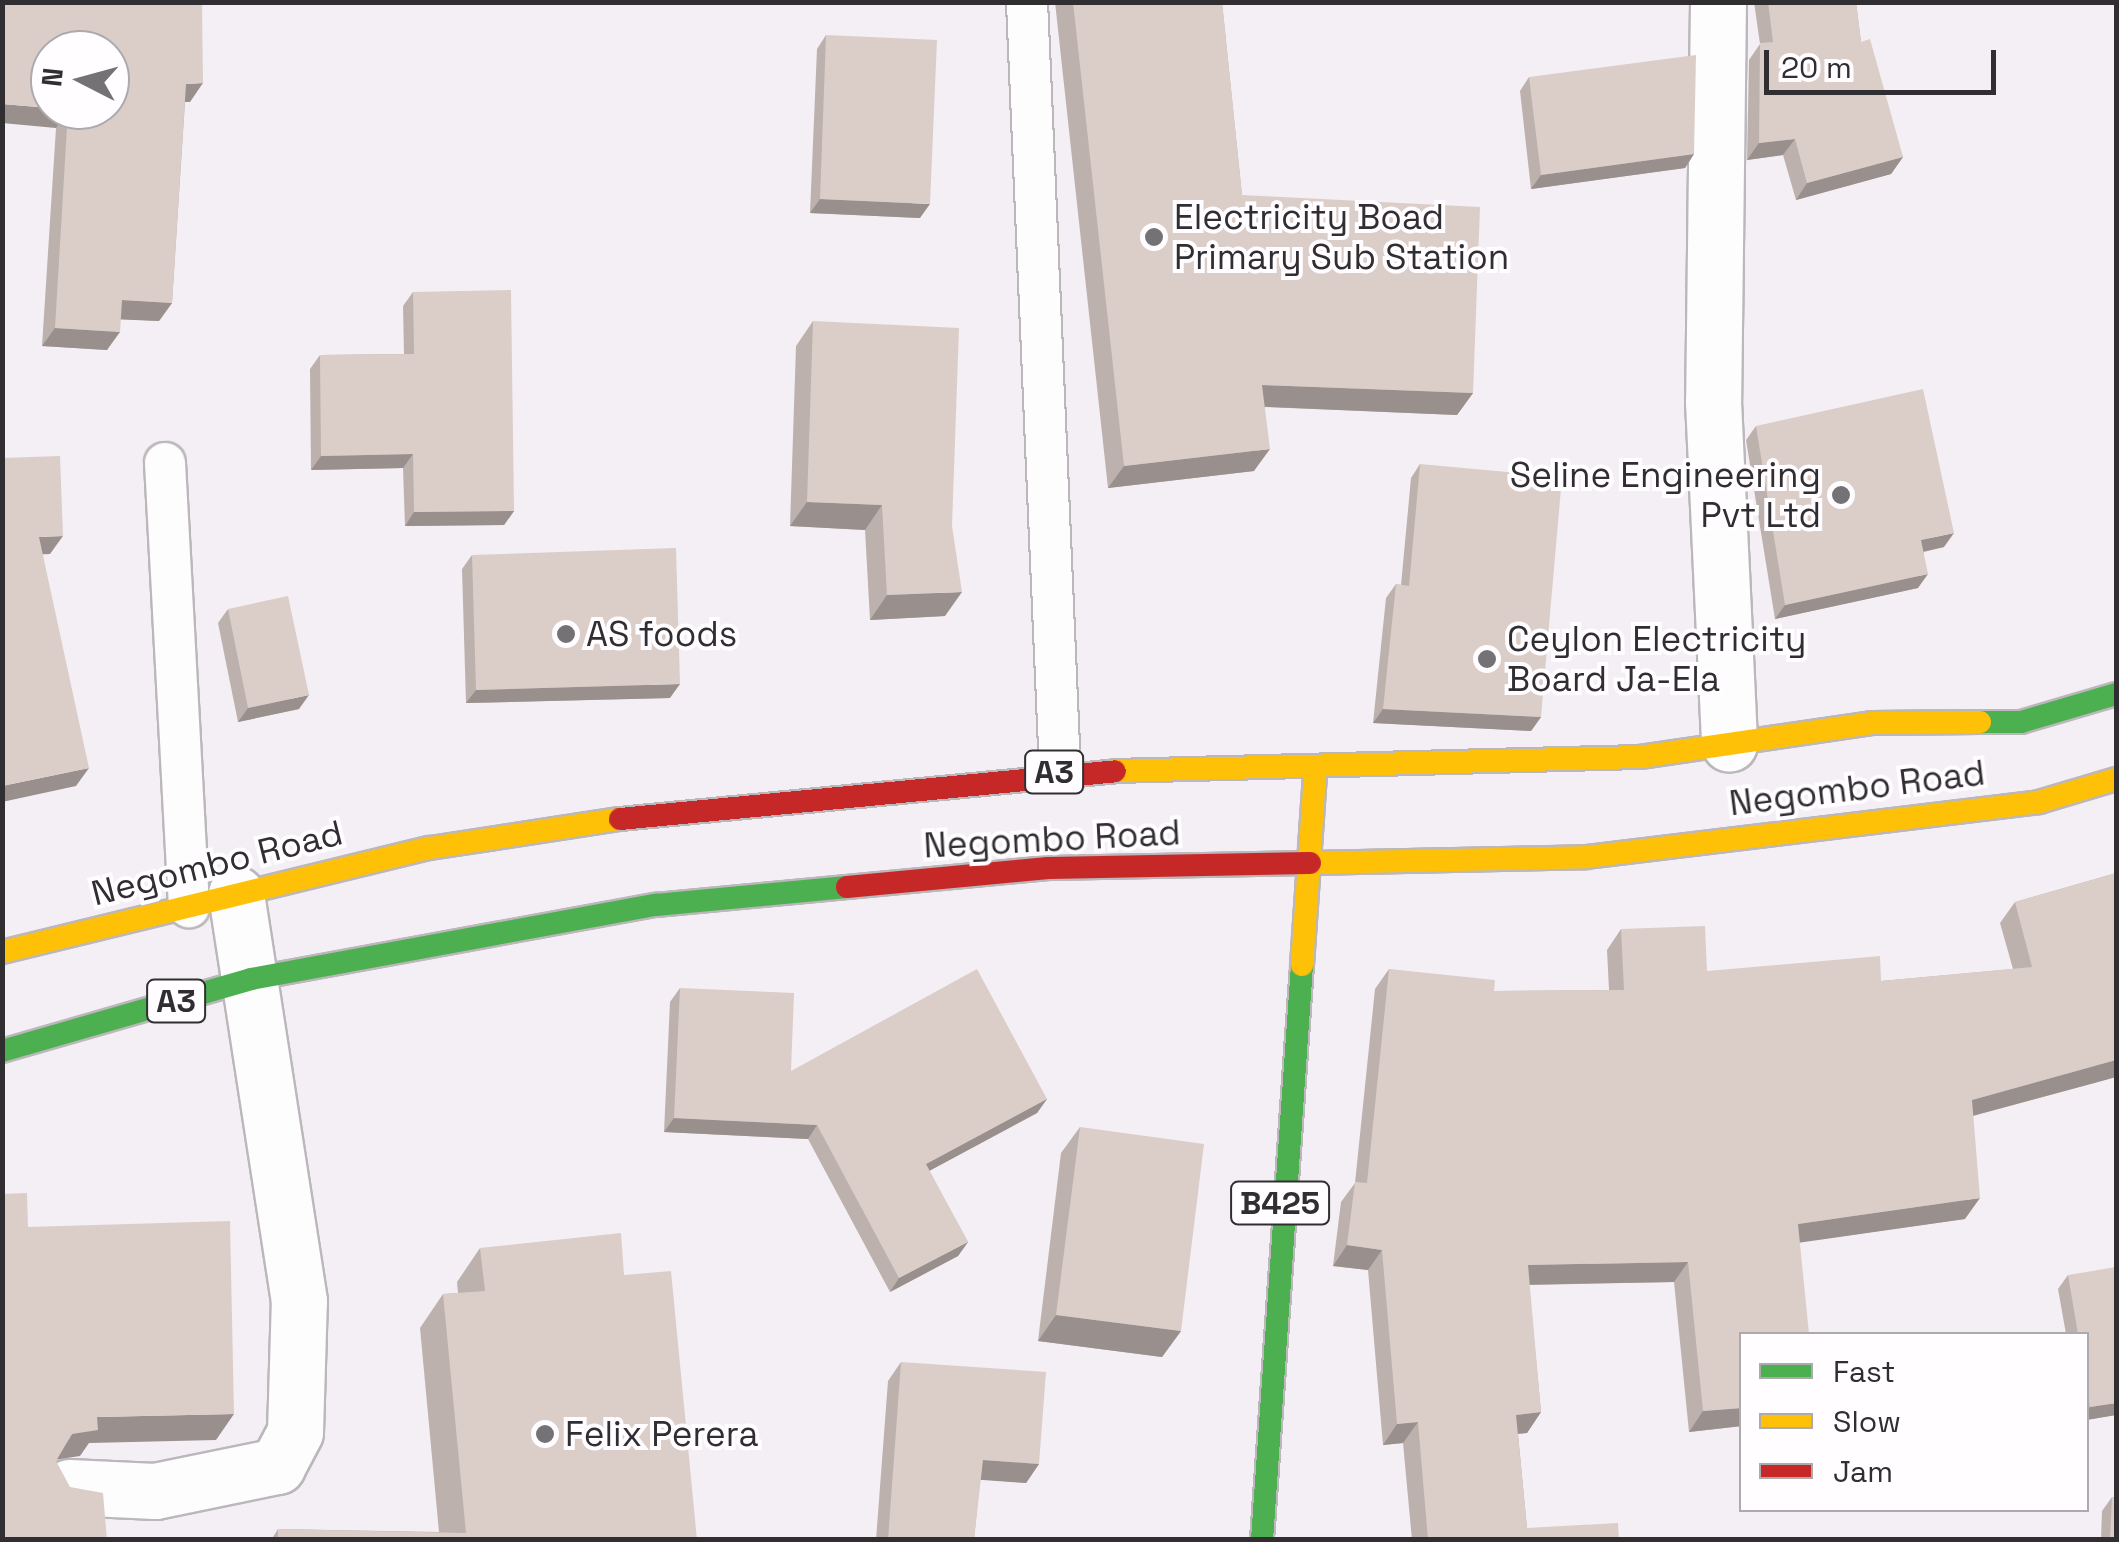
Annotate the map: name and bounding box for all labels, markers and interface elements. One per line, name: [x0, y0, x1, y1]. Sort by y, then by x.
north arrow: [30, 30, 130, 130]
scale bar: [1769, 30, 2002, 92]
text: 20 m: [1781, 48, 1852, 87]
text: N: [33, 66, 71, 88]
place label: Electricity Boad Primary Sub Station: [1174, 196, 1509, 278]
marker: Electricity Boad Primary Sub Station: [1143, 226, 1165, 248]
place label: Seline Engineering Pvt Ltd: [1510, 454, 1821, 536]
marker: Seline Engineering Pvt Ltd: [1830, 484, 1852, 506]
place label: AS foods: [586, 613, 737, 655]
place label: Ceylon Electricity Board Ja-Ela: [1507, 618, 1806, 700]
marker: AS foods: [555, 623, 577, 645]
marker: Ceylon Electricity Board Ja-Ela: [1476, 648, 1498, 670]
road number: A3: [1024, 745, 1084, 799]
street label: Negombo Road: [1727, 751, 1987, 825]
street label: Negombo Road: [922, 811, 1182, 867]
street label: Negombo Road: [87, 812, 347, 914]
road number: A3: [146, 974, 206, 1028]
road number: B425: [1230, 1176, 1330, 1230]
legend: [1739, 1332, 2089, 1512]
text: Fast: [1833, 1352, 1895, 1391]
text: Slow: [1833, 1402, 1901, 1441]
place label: Felix Perera: [565, 1413, 759, 1455]
marker: Felix Perera: [534, 1423, 556, 1445]
text: Jam: [1833, 1452, 1893, 1491]

